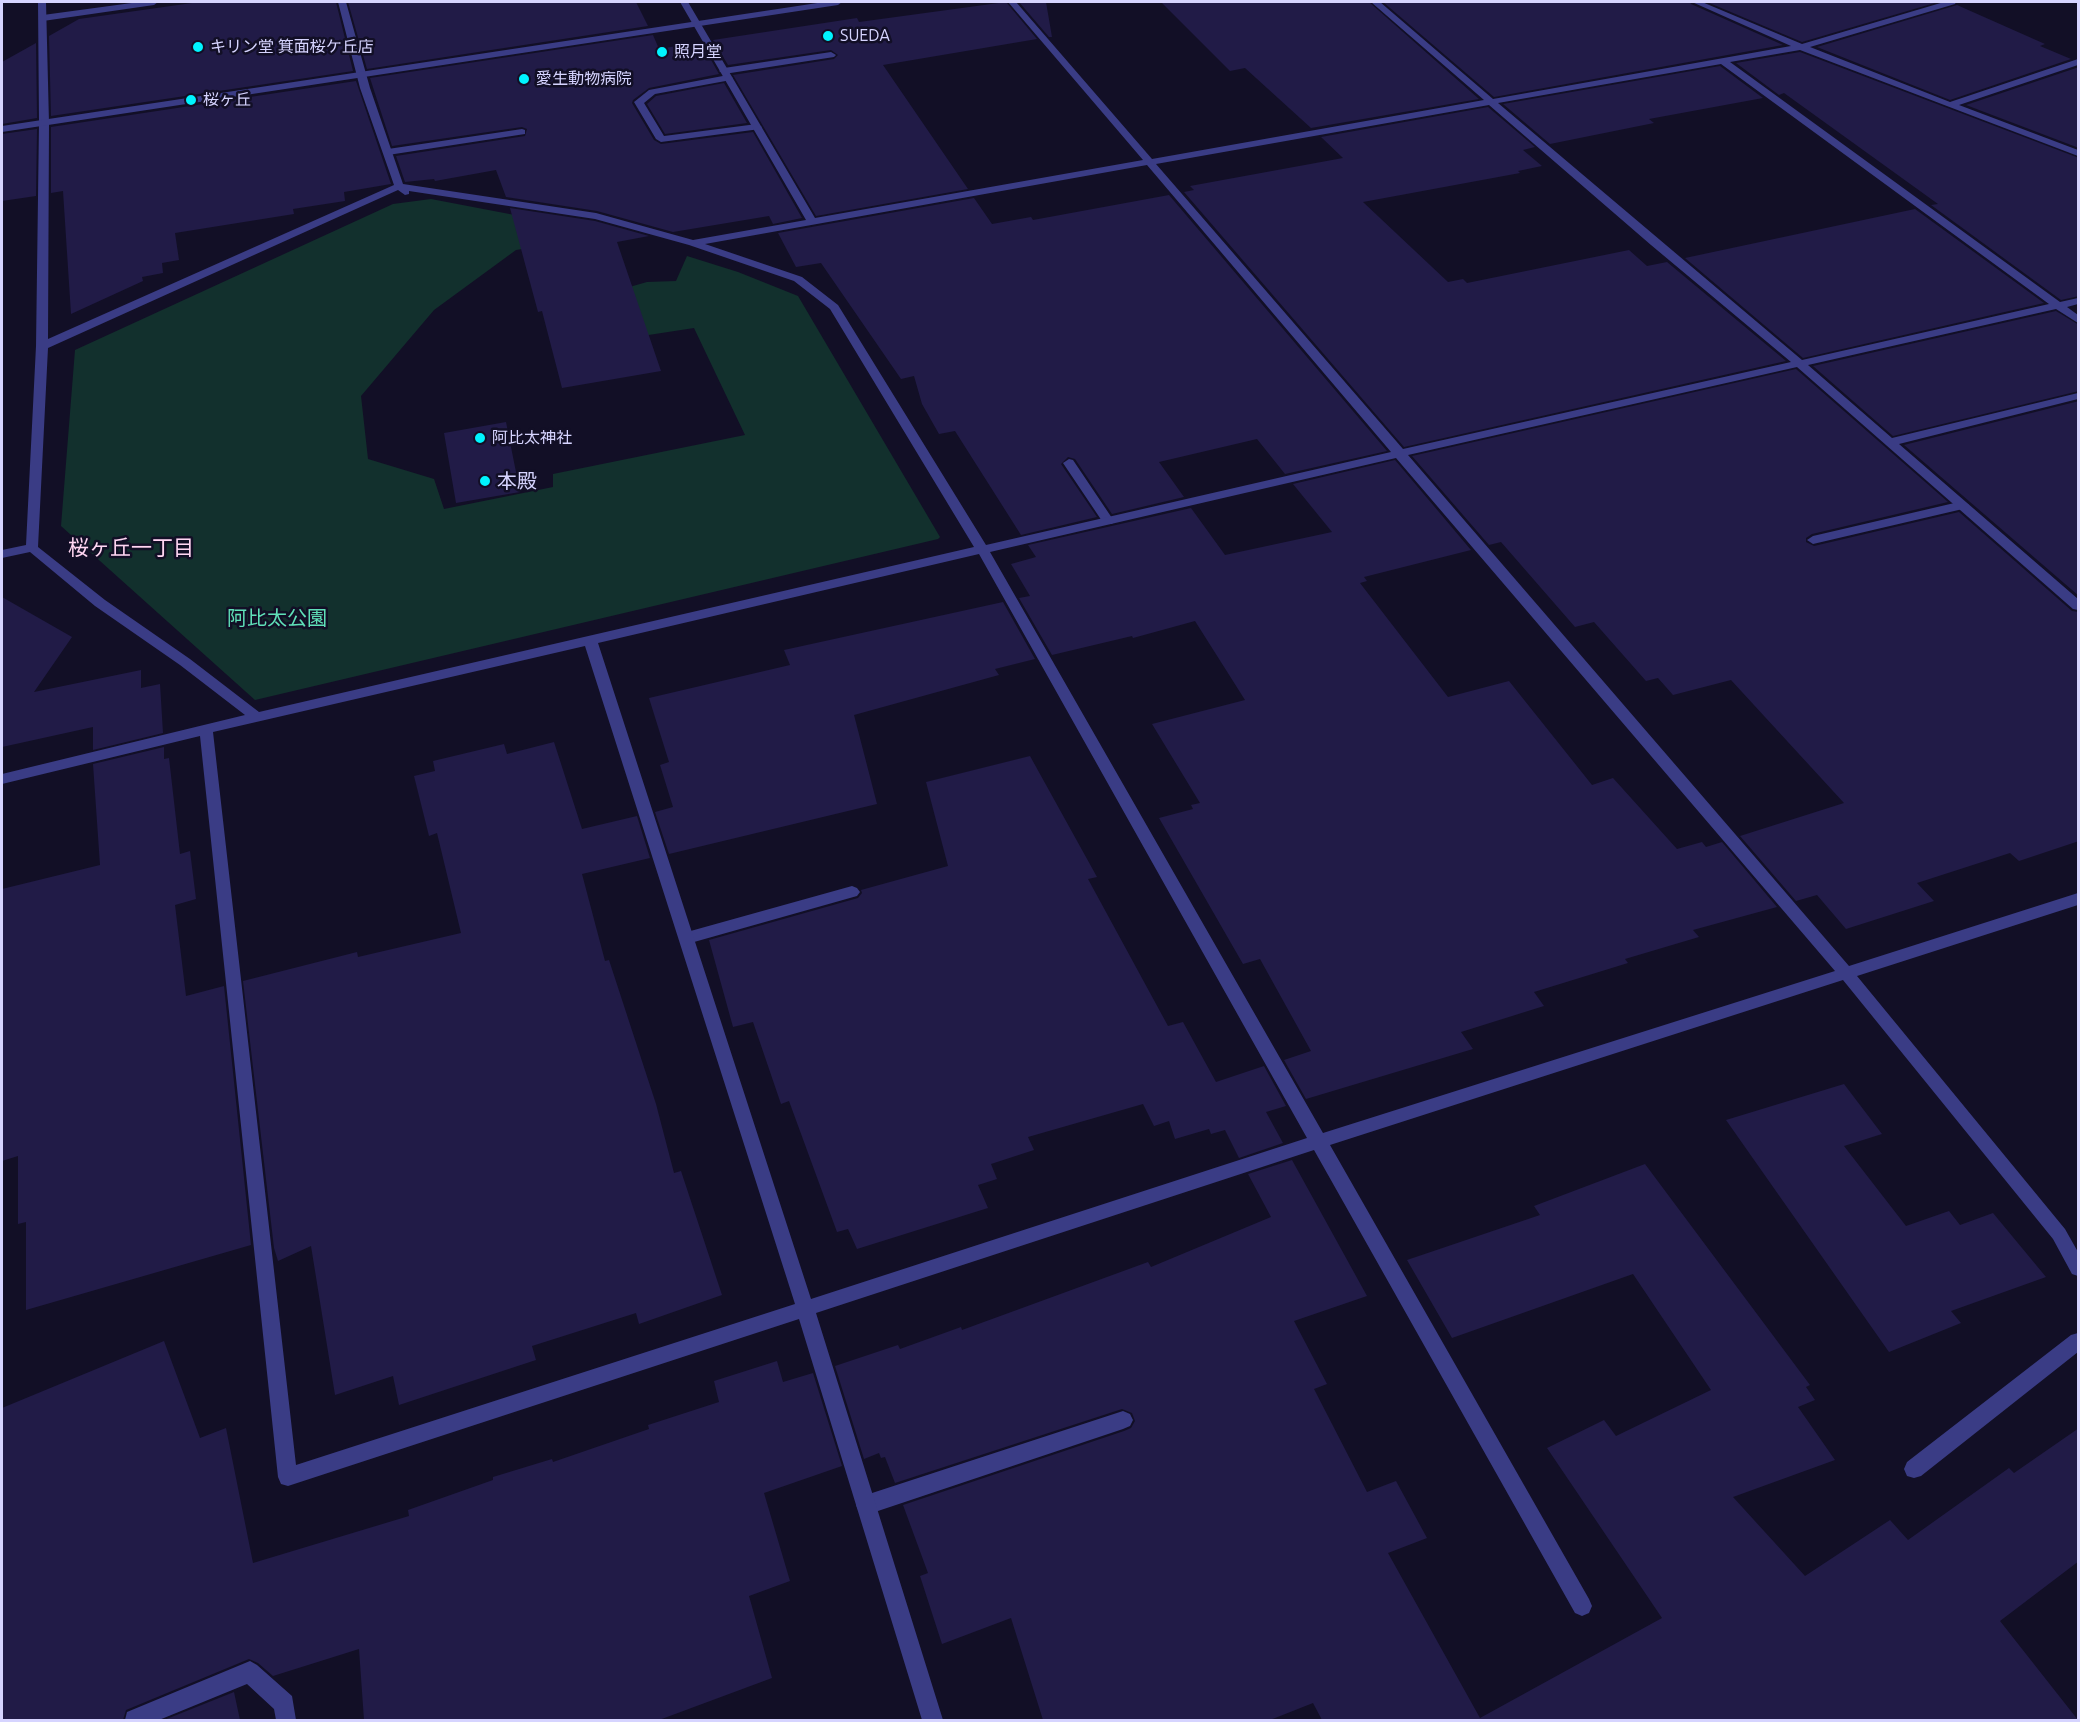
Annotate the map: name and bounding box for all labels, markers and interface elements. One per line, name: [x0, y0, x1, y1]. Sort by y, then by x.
place label: SUEDA: [840, 26, 890, 46]
marker: SUEDA: [821, 29, 835, 43]
place label: キリン堂 箕面桜ケ丘店: [210, 37, 374, 57]
marker: キリン堂 箕面桜ケ丘店: [191, 40, 205, 54]
place label: 照月堂: [674, 42, 722, 62]
marker: 照月堂: [655, 45, 669, 59]
place label: 愛生動物病院: [536, 69, 632, 89]
marker: 愛生動物病院: [517, 72, 531, 86]
place label: 桜ヶ丘: [203, 90, 251, 110]
marker: 桜ヶ丘: [184, 93, 198, 107]
place label: 阿比太神社: [492, 428, 572, 448]
marker: 阿比太神社: [473, 431, 487, 445]
place label: 本殿: [497, 469, 537, 493]
marker: 本殿: [478, 474, 492, 488]
district label: 桜ヶ丘一丁目: [68, 535, 194, 561]
park label: 阿比太公園: [227, 606, 327, 630]

